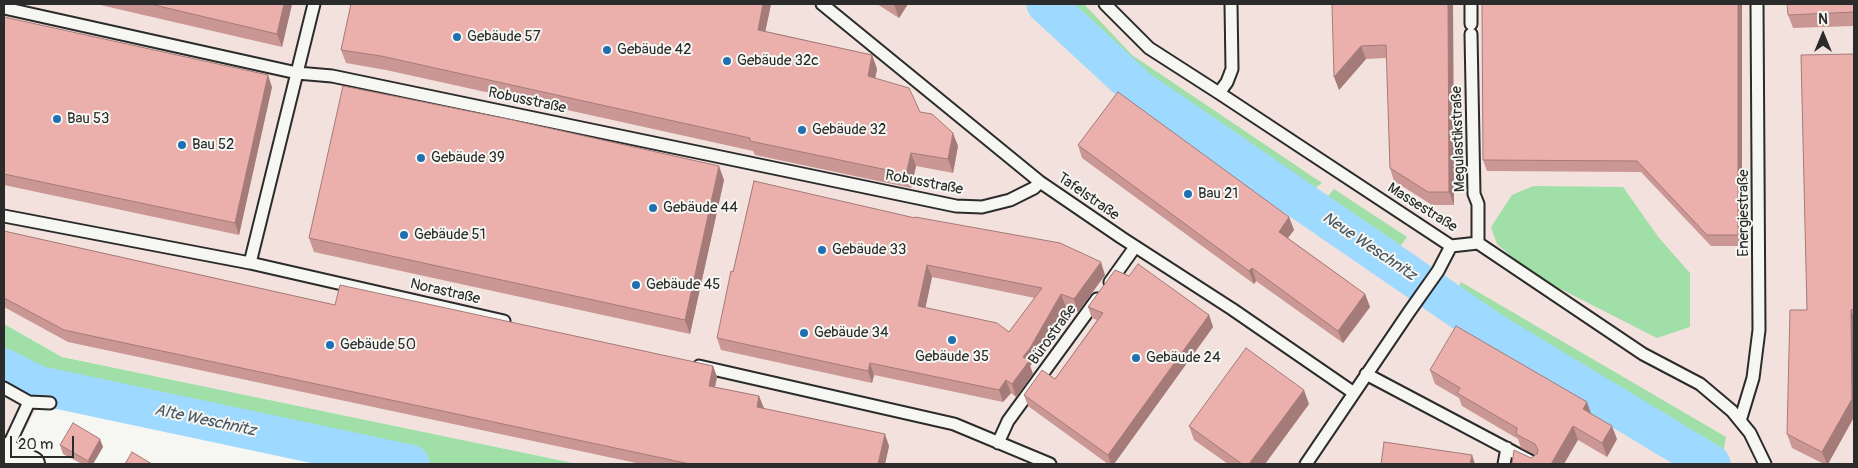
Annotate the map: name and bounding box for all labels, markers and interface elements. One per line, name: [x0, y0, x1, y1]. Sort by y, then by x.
north arrow: [1798, 10, 1848, 60]
text: N: [1818, 11, 1828, 28]
place label: Gebäude 57: [467, 28, 541, 46]
marker: Gebäude 57: [451, 31, 463, 43]
place label: Gebäude 42: [617, 41, 692, 59]
marker: Gebäude 42: [601, 44, 613, 56]
place label: Gebäude 32c: [737, 52, 819, 70]
marker: Gebäude 32c: [721, 55, 733, 67]
street label: Robusstraße: [486, 84, 568, 118]
street label: Megulastikstraße: [1448, 86, 1470, 192]
place label: Bau 53: [67, 110, 109, 128]
marker: Bau 53: [51, 113, 63, 125]
place label: Gebäude 32: [812, 121, 886, 139]
marker: Gebäude 32: [796, 124, 808, 136]
place label: Bau 52: [192, 136, 234, 154]
marker: Bau 52: [176, 139, 188, 151]
place label: Gebäude 39: [431, 149, 505, 167]
marker: Gebäude 39: [415, 152, 427, 164]
street label: Robusstraße: [884, 167, 964, 199]
street label: Tafelstraße: [1054, 169, 1122, 225]
street label: Energiestraße: [1735, 169, 1753, 257]
street label: Massestraße: [1384, 179, 1460, 237]
place label: Bau 21: [1198, 185, 1238, 203]
marker: Bau 21: [1182, 188, 1194, 200]
place label: Gebäude 44: [663, 199, 738, 217]
marker: Gebäude 44: [647, 202, 659, 214]
water label: Neue Weschnitz: [1318, 209, 1420, 285]
place label: Gebäude 51: [414, 226, 486, 244]
marker: Gebäude 51: [398, 229, 410, 241]
place label: Gebäude 33: [832, 241, 906, 259]
marker: Gebäude 33: [816, 244, 828, 256]
street label: Norastraße: [408, 275, 482, 309]
place label: Gebäude 45: [646, 276, 720, 294]
marker: Gebäude 45: [630, 279, 642, 291]
street label: Bürostraße: [1025, 301, 1081, 369]
place label: Gebäude 34: [814, 324, 889, 342]
marker: Gebäude 34: [798, 327, 810, 339]
marker: Gebäude 35: [946, 334, 958, 346]
place label: Gebäude 50: [340, 336, 416, 354]
marker: Gebäude 50: [324, 339, 336, 351]
place label: Gebäude 35: [915, 348, 989, 366]
place label: Gebäude 24: [1146, 349, 1221, 367]
marker: Gebäude 24: [1130, 352, 1142, 364]
water label: Alte Weschnitz: [153, 401, 257, 441]
scale bar: [12, 426, 76, 458]
text: 20 m: [18, 435, 53, 454]

